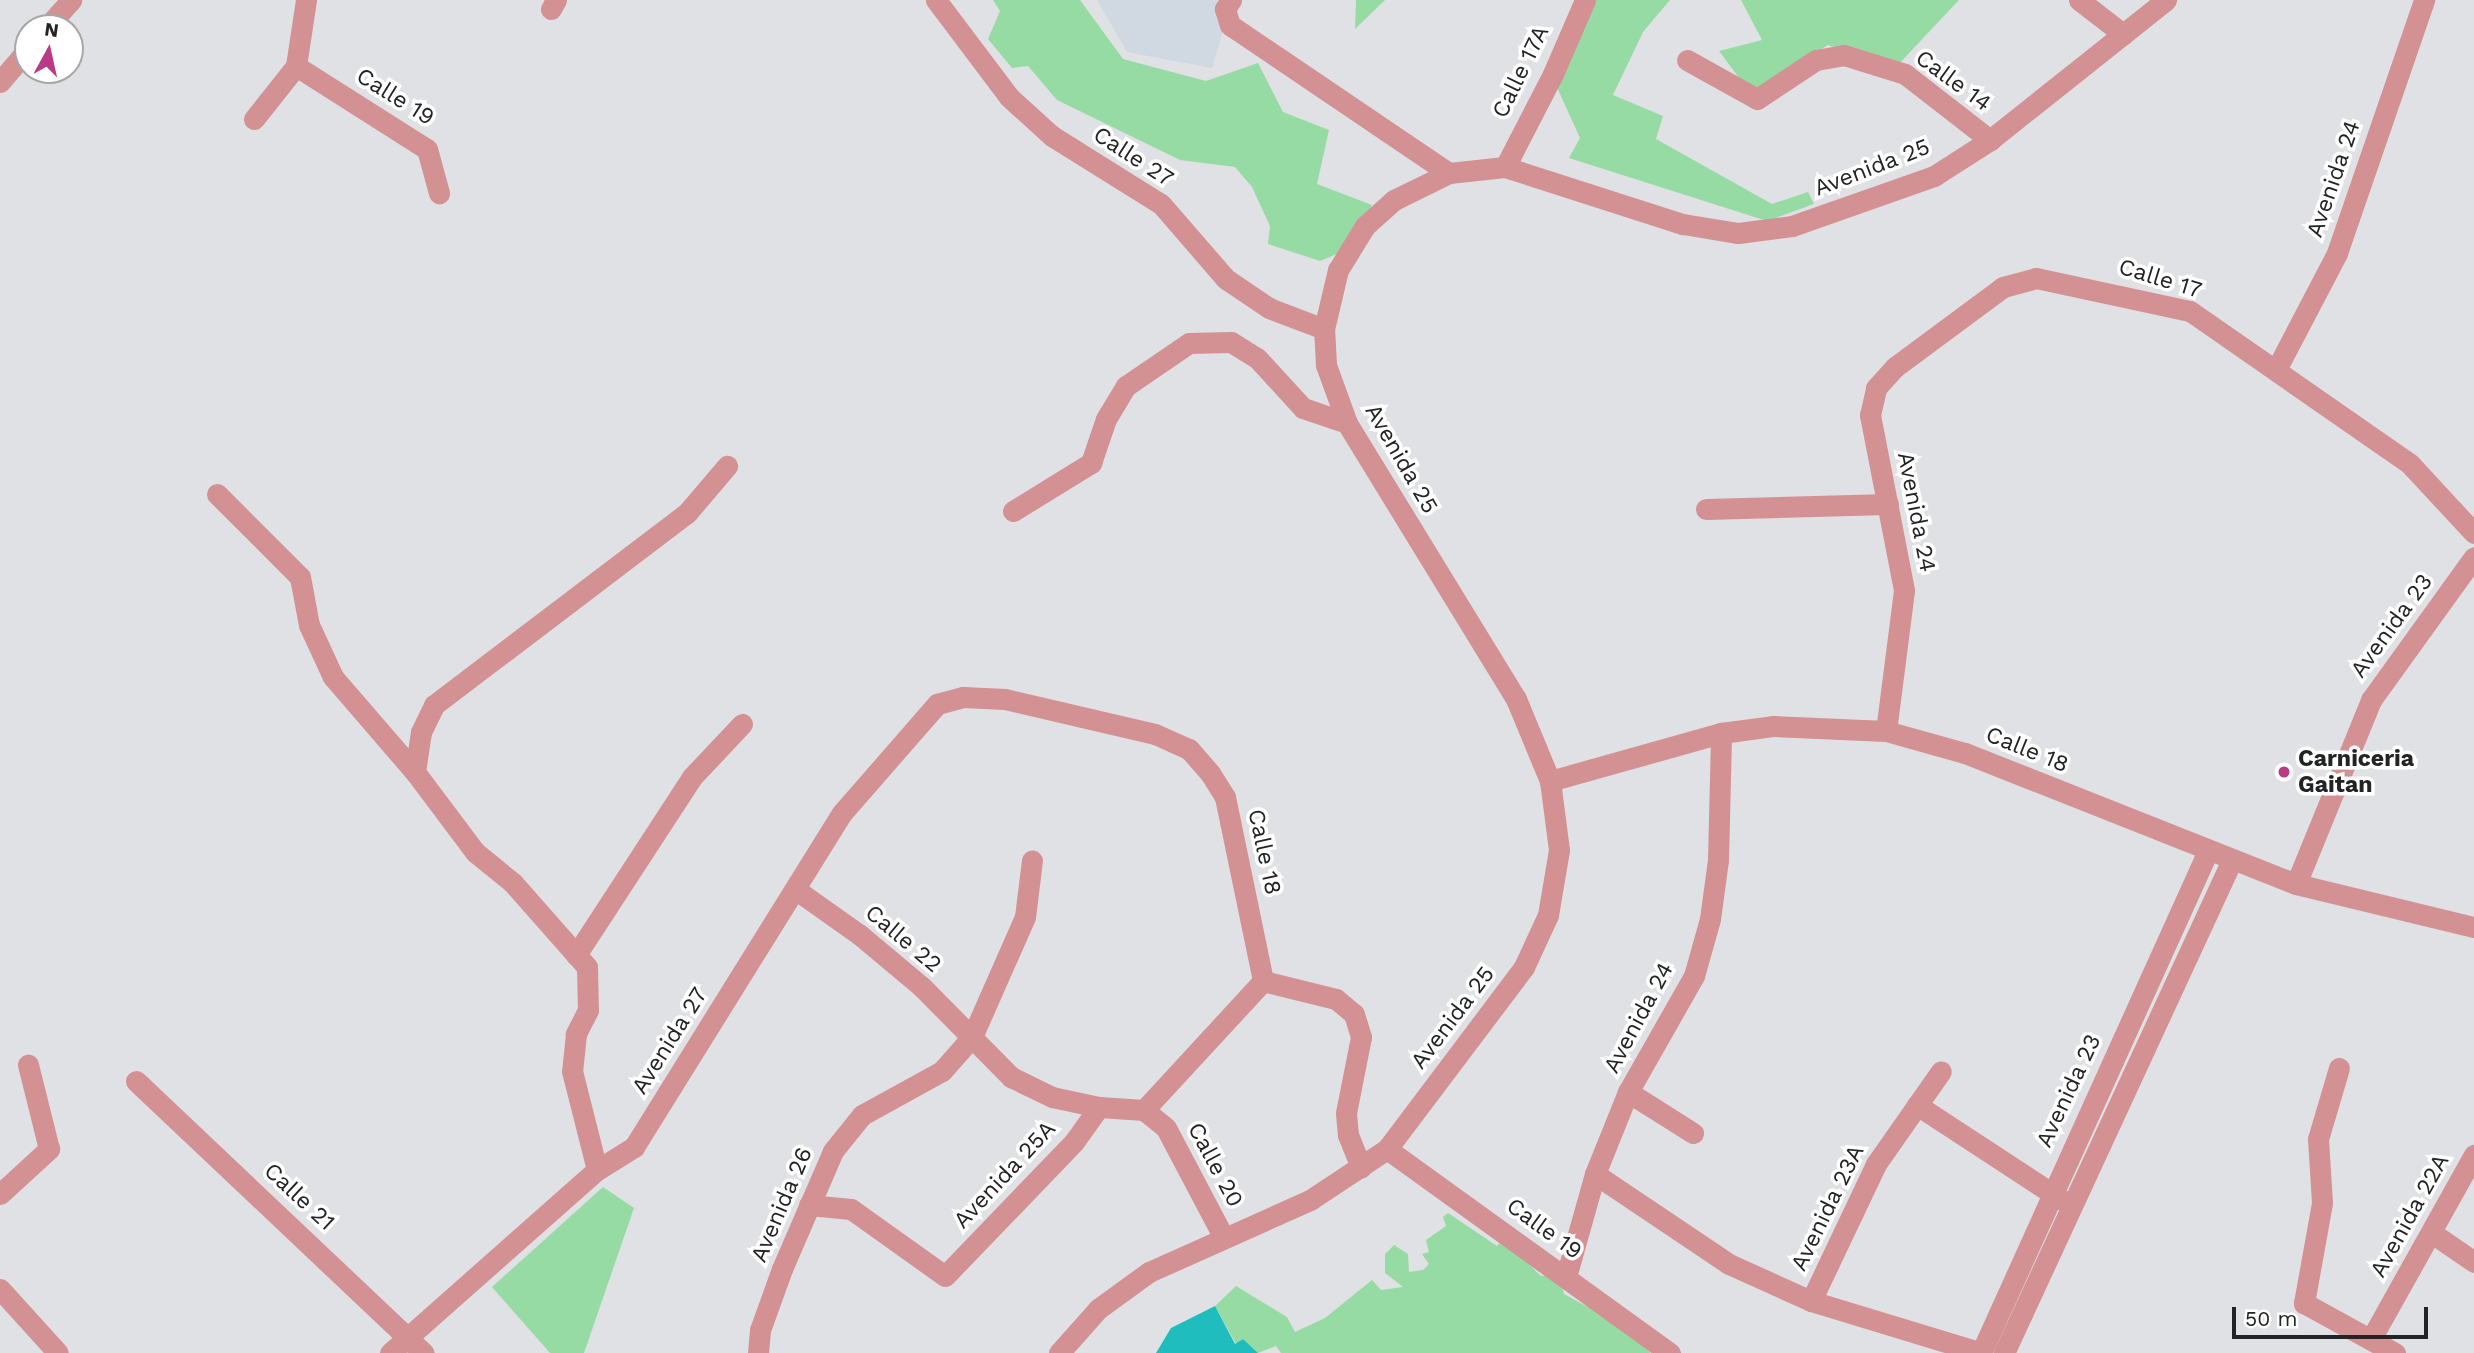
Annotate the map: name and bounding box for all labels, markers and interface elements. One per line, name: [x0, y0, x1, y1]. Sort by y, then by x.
north arrow: [14, 14, 84, 84]
text: N: [43, 17, 60, 42]
street label: Calle 17A: [1487, 21, 1555, 123]
street label: Calle 14: [1910, 44, 1996, 118]
street label: Calle 19: [351, 62, 439, 132]
street label: Avenida 24: [2301, 117, 2367, 241]
street label: Calle 27: [1088, 121, 1178, 193]
street label: Avenida 25: [1810, 133, 1934, 203]
street label: Calle 17: [2115, 253, 2205, 305]
street label: Avenida 25: [1359, 399, 1443, 519]
street label: Avenida 24: [1891, 449, 1941, 575]
street label: Avenida 23: [2345, 568, 2439, 684]
street label: Calle 18: [1981, 721, 2073, 779]
place label: Carniceria Gaitan: [2298, 745, 2414, 799]
marker: Carniceria Gaitan: [2276, 764, 2292, 780]
street label: Calle 18: [1241, 807, 1287, 897]
street label: Calle 22: [859, 899, 947, 979]
street label: Avenida 24: [1598, 958, 1680, 1078]
street label: Avenida 25: [1405, 961, 1501, 1075]
street label: Avenida 27: [626, 982, 714, 1100]
street label: Avenida 23: [2031, 1030, 2107, 1152]
street label: Avenida 25A: [948, 1115, 1062, 1235]
street label: Calle 20: [1181, 1118, 1249, 1212]
street label: Avenida 23A: [1786, 1140, 1870, 1276]
street label: Avenida 26: [745, 1143, 819, 1267]
street label: Avenida 22A: [2365, 1149, 2455, 1283]
street label: Calle 21: [258, 1157, 340, 1237]
street label: Calle 19: [1501, 1192, 1587, 1266]
scale bar: [2236, 1294, 2432, 1338]
text: 50 m: [2245, 1306, 2297, 1331]

